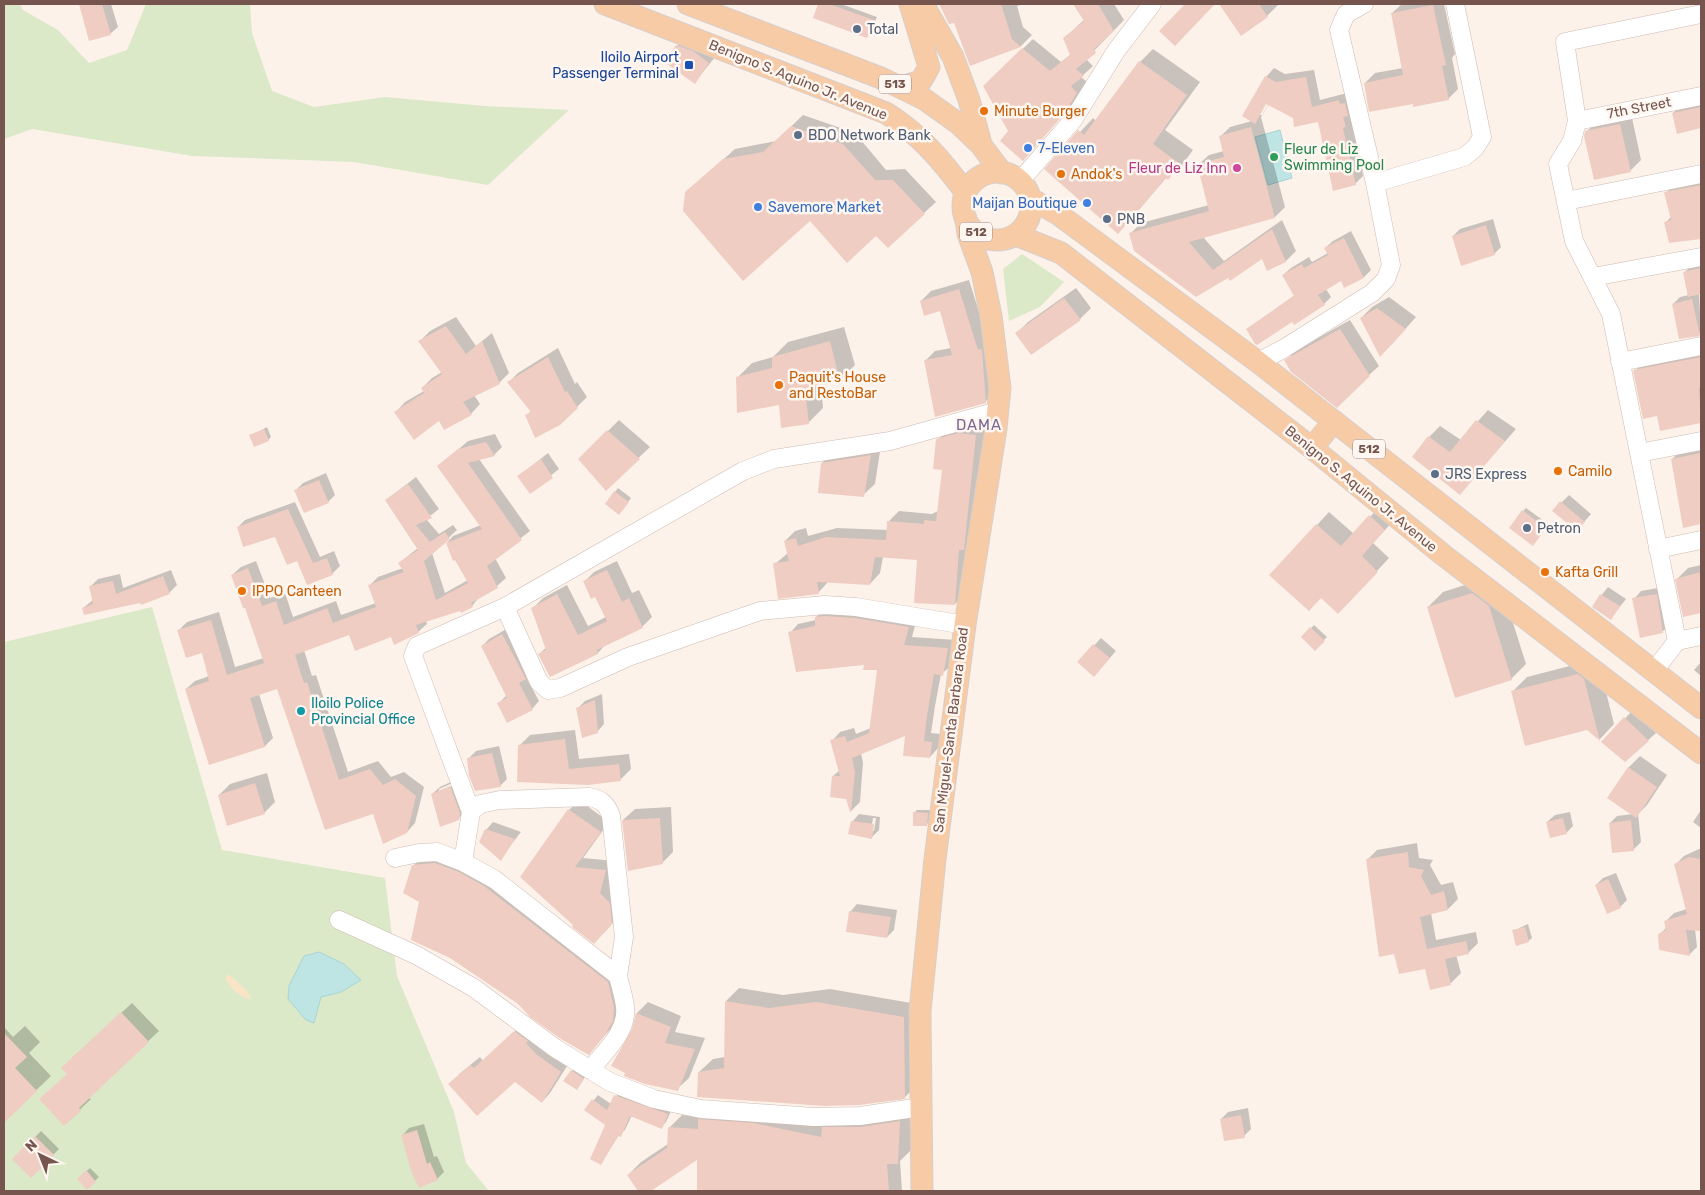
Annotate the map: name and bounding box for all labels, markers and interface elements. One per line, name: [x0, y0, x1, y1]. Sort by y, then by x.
place label: Total: [867, 21, 898, 38]
marker: Total: [851, 23, 863, 35]
street label: Benigno S. Aquino Jr. Avenue: [706, 36, 890, 124]
place label: Iloilo Airport Passenger Terminal: [552, 49, 680, 82]
marker: Iloilo Airport Passenger Terminal: [683, 59, 695, 71]
road number: 513: [879, 74, 911, 94]
street label: 7th Street: [1605, 93, 1673, 123]
place label: Minute Burger: [994, 103, 1087, 120]
marker: Minute Burger: [978, 105, 990, 117]
place label: BDO Network Bank: [808, 127, 931, 144]
marker: BDO Network Bank: [792, 129, 804, 141]
place label: 7-Eleven: [1038, 140, 1095, 157]
place label: Fleur de Liz Swimming Pool: [1284, 141, 1384, 174]
marker: 7-Eleven: [1022, 142, 1034, 154]
marker: Fleur de Liz Swimming Pool: [1268, 151, 1280, 163]
place label: Fleur de Liz Inn: [1129, 160, 1227, 177]
marker: Fleur de Liz Inn: [1231, 162, 1243, 174]
place label: Andok's: [1071, 166, 1122, 183]
marker: Andok's: [1055, 168, 1067, 180]
place label: Maijan Boutique: [972, 195, 1077, 212]
marker: Maijan Boutique: [1081, 197, 1093, 209]
place label: Savemore Market: [768, 199, 881, 216]
marker: Savemore Market: [752, 201, 764, 213]
place label: PNB: [1117, 211, 1145, 228]
marker: PNB: [1101, 213, 1113, 225]
road number: 512: [960, 222, 992, 242]
place label: Paquit's House and RestoBar: [789, 369, 886, 402]
marker: Paquit's House and RestoBar: [773, 379, 785, 391]
district label: DAMA: [956, 416, 1002, 434]
street label: Benigno S. Aquino Jr. Avenue: [1281, 422, 1441, 556]
road number: 512: [1353, 439, 1385, 458]
place label: Camilo: [1568, 463, 1612, 480]
marker: Camilo: [1552, 465, 1564, 477]
place label: JRS Express: [1445, 466, 1527, 483]
marker: JRS Express: [1429, 468, 1441, 480]
place label: Petron: [1537, 520, 1581, 537]
marker: Petron: [1521, 522, 1533, 534]
place label: Kafta Grill: [1555, 564, 1618, 581]
marker: Kafta Grill: [1539, 566, 1551, 578]
place label: IPPO Canteen: [252, 583, 342, 600]
marker: IPPO Canteen: [236, 585, 248, 597]
street label: San Miguel-Santa Barbara Road: [930, 626, 972, 834]
place label: Iloilo Police Provincial Office: [311, 695, 415, 728]
marker: Iloilo Police Provincial Office: [295, 705, 307, 717]
north arrow: [15, 1130, 65, 1180]
text: N: [22, 1136, 41, 1156]

